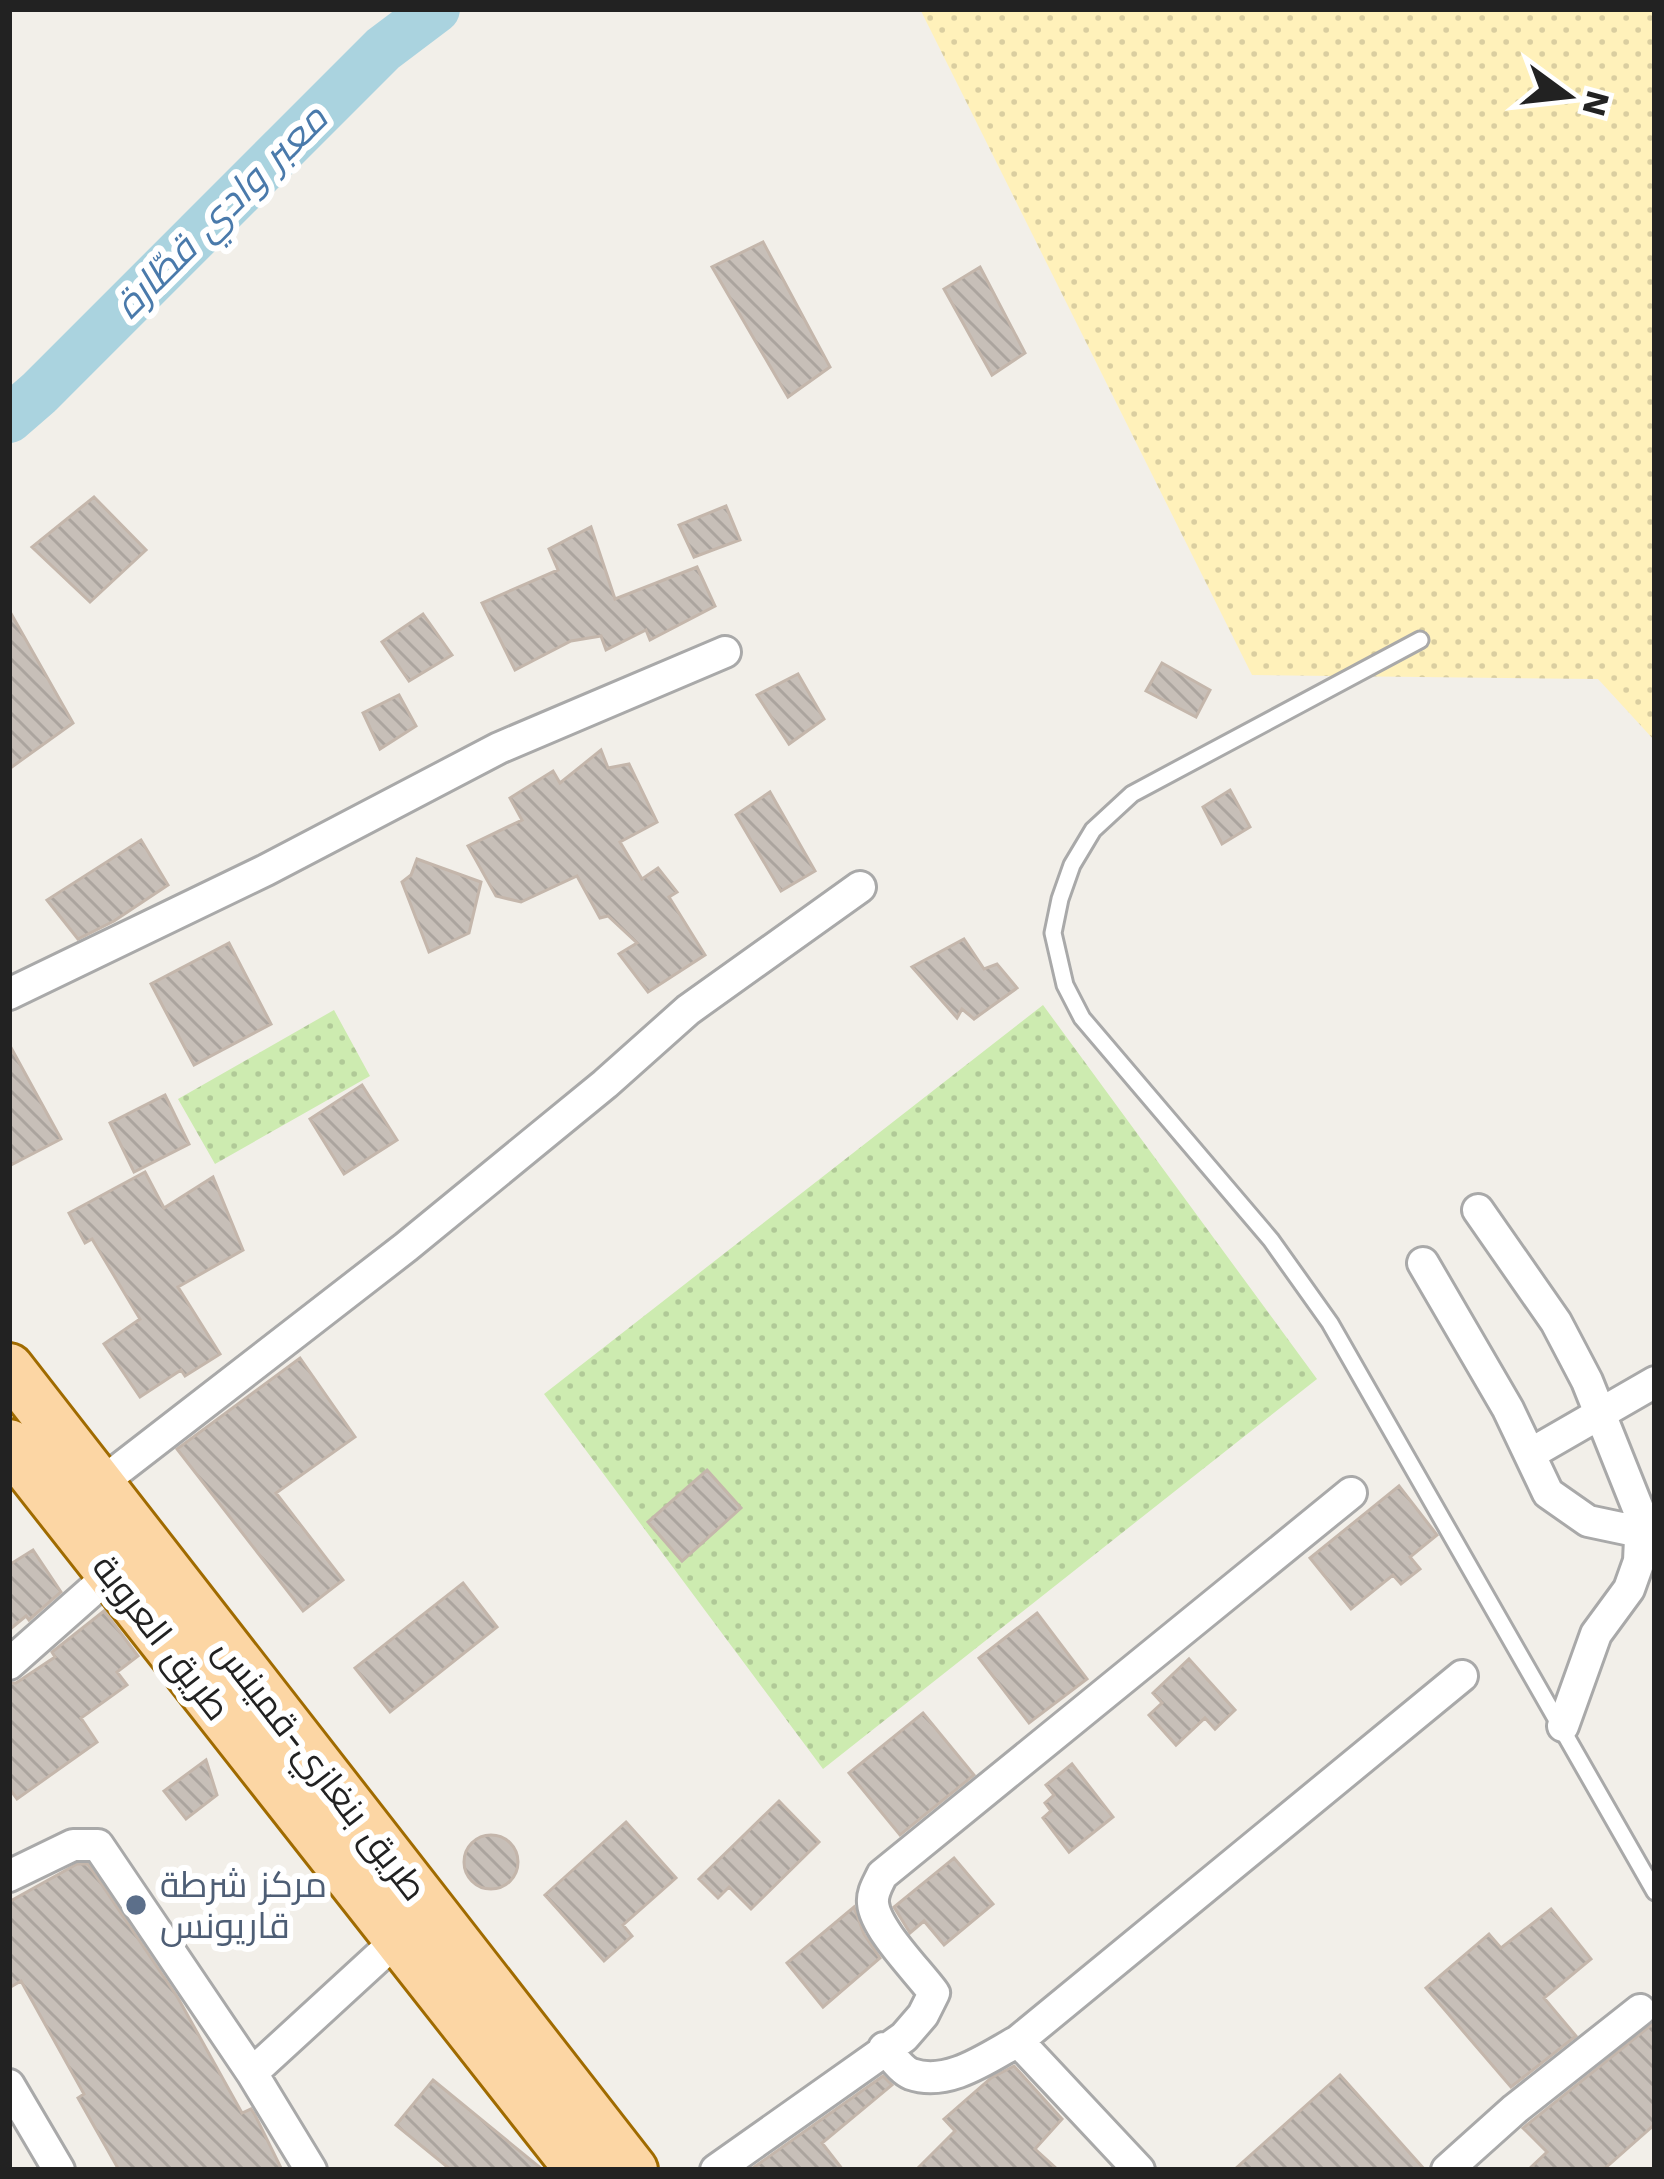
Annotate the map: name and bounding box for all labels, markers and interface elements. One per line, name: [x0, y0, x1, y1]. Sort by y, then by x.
north arrow: [1508, 36, 1628, 156]
text: N: [1574, 87, 1618, 120]
water label: معبر وادي قطّارة: [105, 95, 342, 333]
street label: طريق العروبة: [83, 1547, 239, 1729]
street label: طريق بنغازي-قمينس: [200, 1630, 435, 1913]
place label: مركز شرطة قاريونس: [160, 1864, 327, 1947]
marker: مركز شرطة قاريونس: [123, 1892, 149, 1918]

